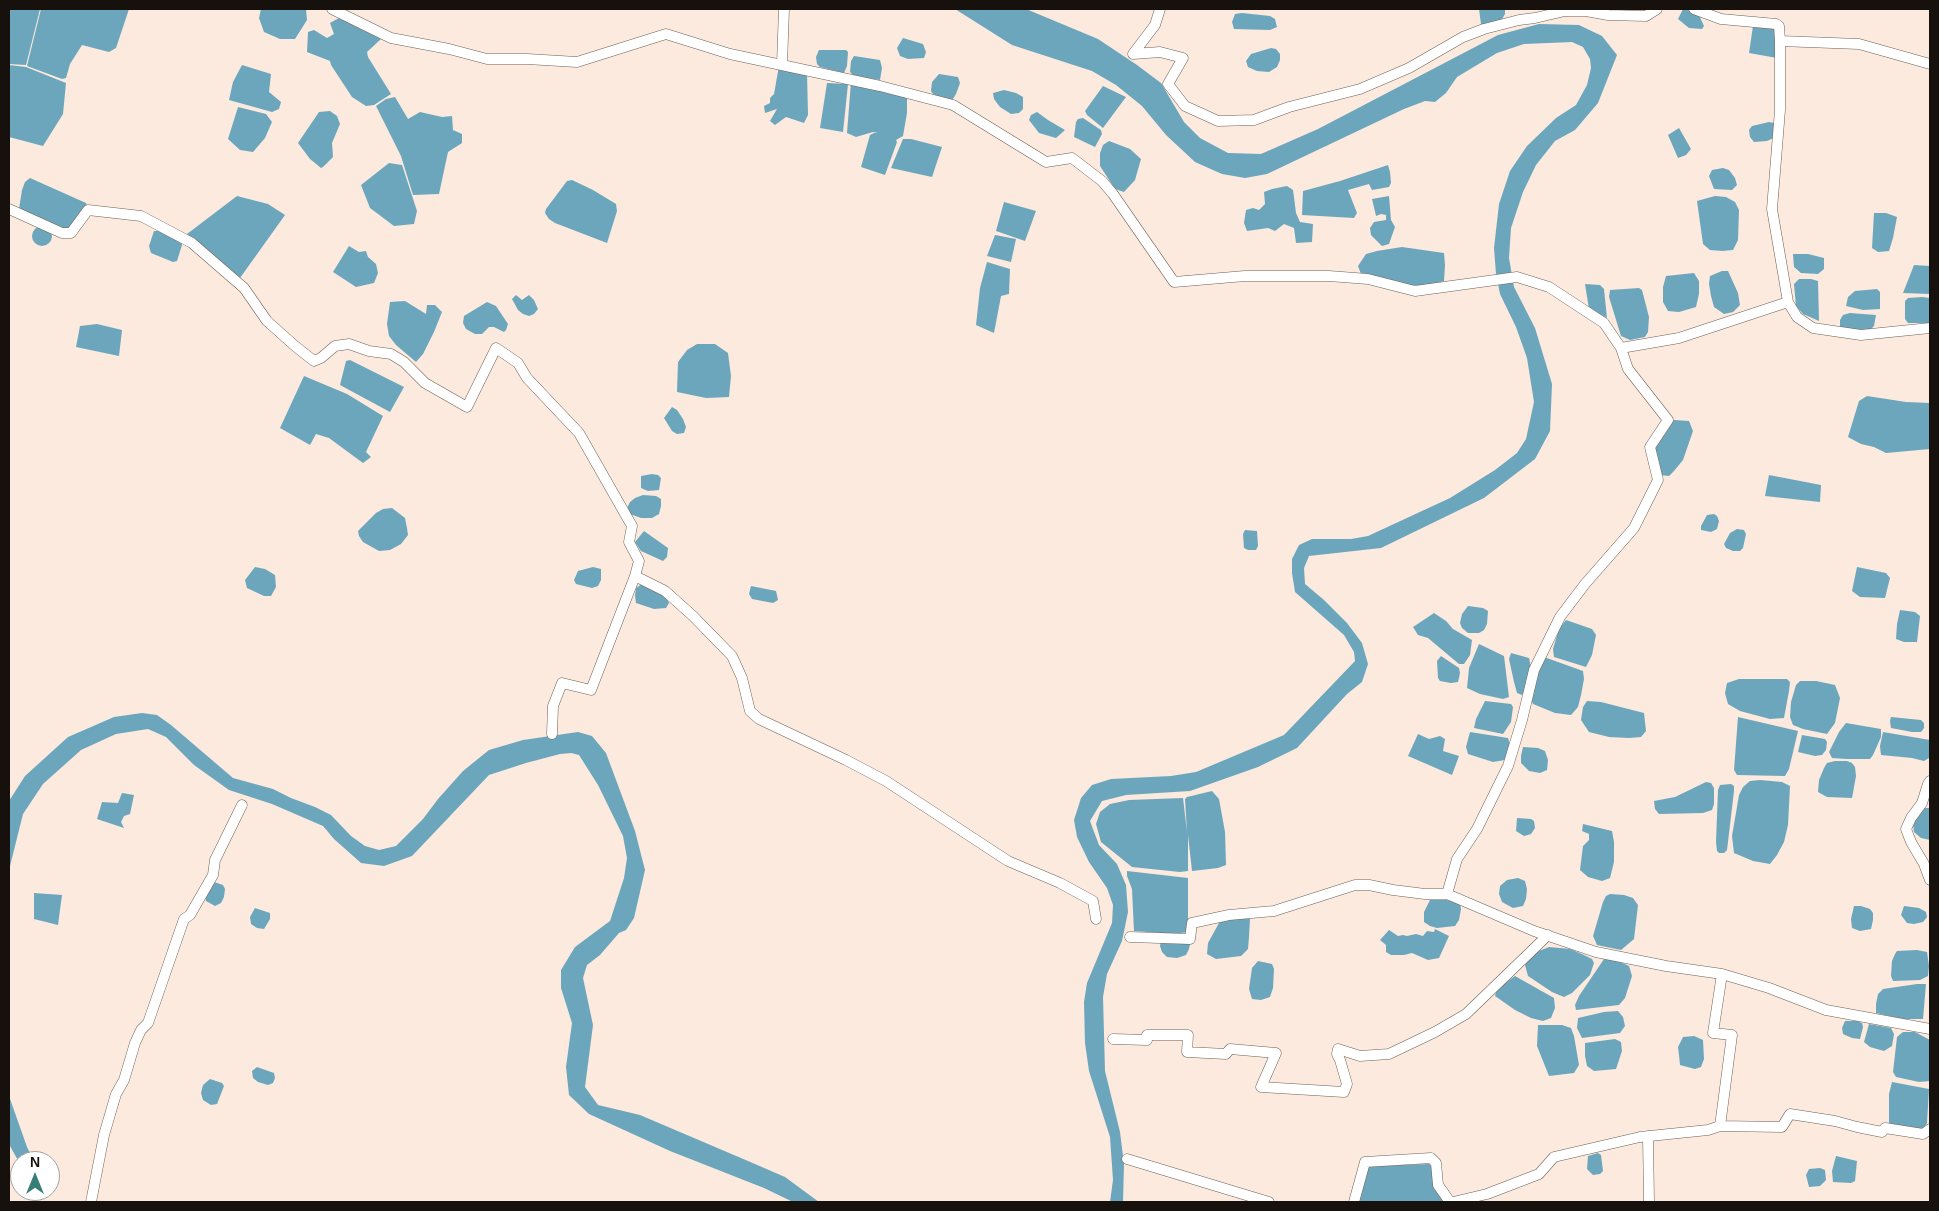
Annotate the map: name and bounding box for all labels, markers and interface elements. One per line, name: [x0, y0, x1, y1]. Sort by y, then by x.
north arrow: [10, 1151, 60, 1201]
text: N: [30, 1154, 40, 1170]

